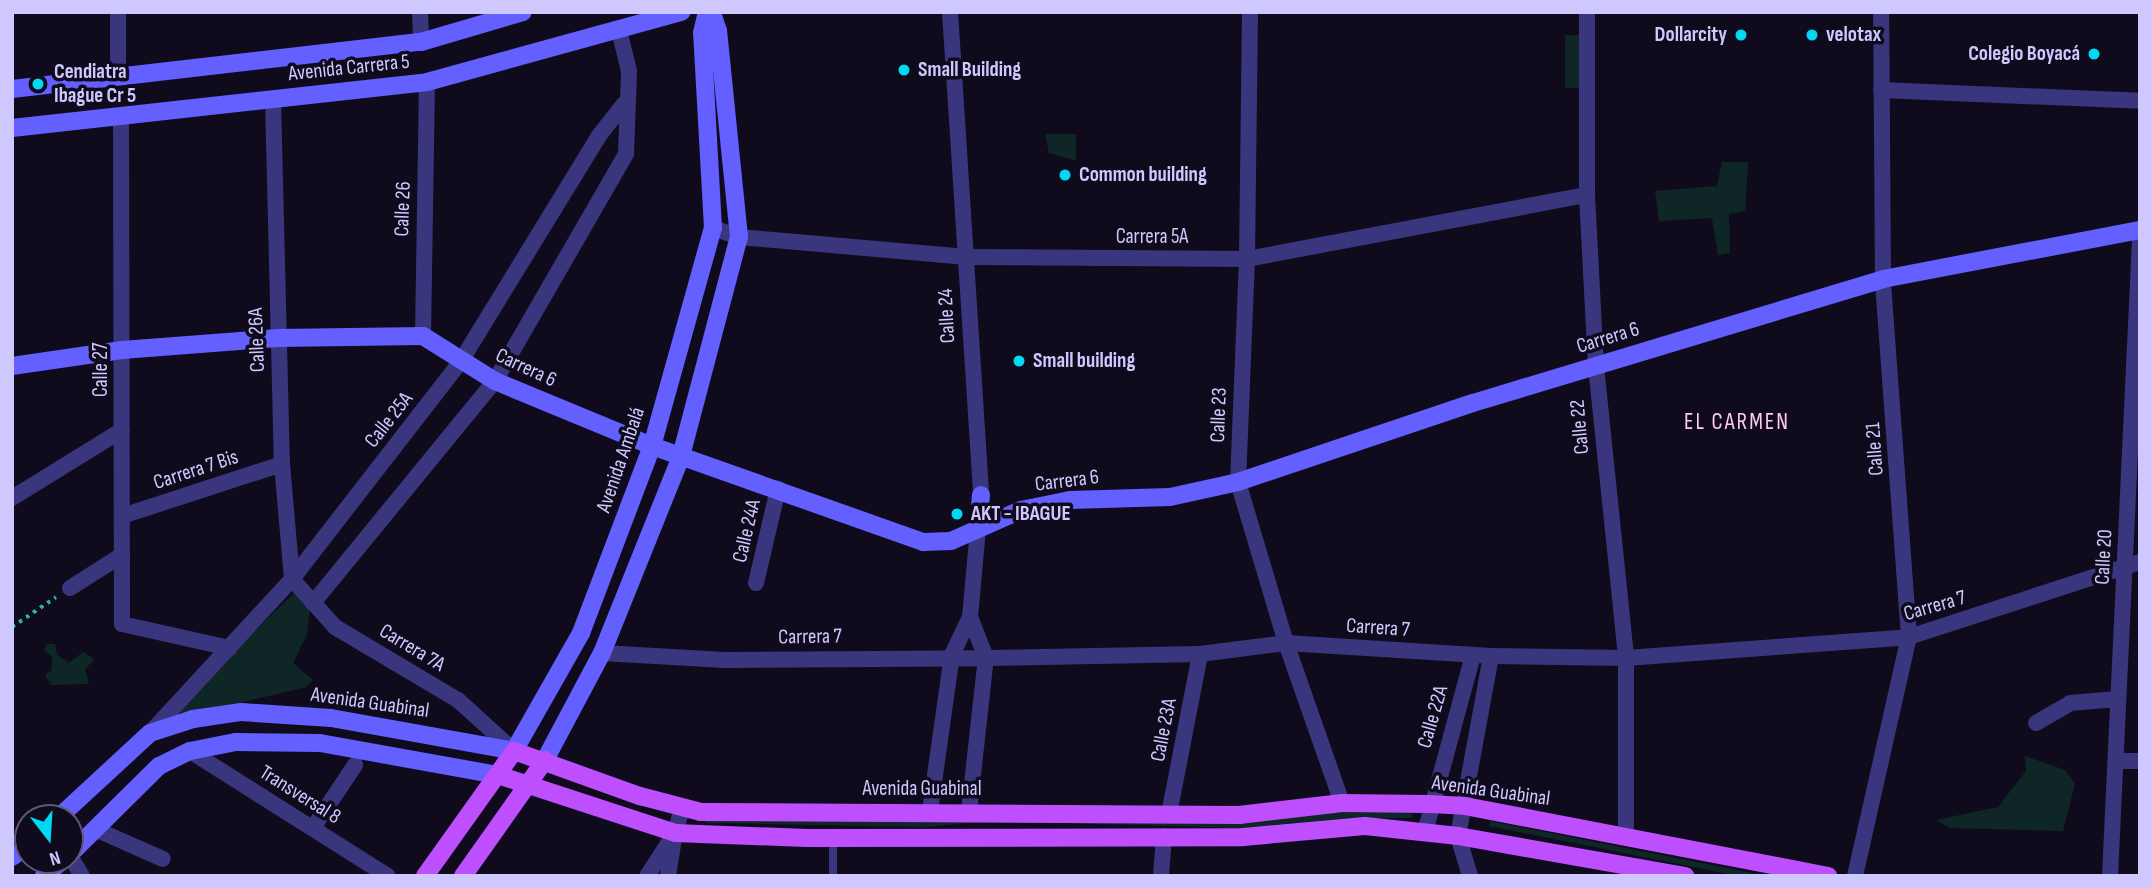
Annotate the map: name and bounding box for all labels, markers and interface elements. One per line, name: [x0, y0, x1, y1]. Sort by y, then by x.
place label: Dollarcity: [1655, 22, 1727, 48]
place label: velotax: [1826, 22, 1881, 48]
marker: Dollarcity: [1733, 27, 1749, 43]
marker: velotax: [1804, 27, 1820, 43]
place label: Colegio Boyacá: [1968, 41, 2080, 67]
marker: Colegio Boyacá: [2086, 46, 2102, 62]
street label: Avenida Carrera 5: [287, 49, 411, 87]
place label: Small Building: [918, 57, 1021, 83]
place label: Cendiatra Ibague Cr 5: [54, 59, 136, 109]
marker: Small Building: [896, 62, 912, 78]
marker: Cendiatra Ibague Cr 5: [28, 74, 48, 94]
place label: Common building: [1079, 162, 1207, 188]
marker: Common building: [1057, 167, 1073, 183]
street label: Calle 26: [389, 181, 417, 237]
street label: Carrera 5A: [1116, 224, 1188, 250]
street label: Calle 24: [933, 288, 961, 344]
street label: Calle 26A: [243, 307, 271, 373]
street label: Carrera 6: [1574, 317, 1642, 359]
street label: Calle 27: [88, 343, 114, 397]
street label: Carrera 6: [491, 343, 561, 393]
place label: Small building: [1033, 348, 1135, 374]
marker: Small building: [1011, 353, 1027, 369]
street label: Calle 25A: [360, 387, 418, 453]
street label: Calle 23: [1205, 387, 1233, 443]
street label: Calle 22: [1565, 399, 1595, 455]
street label: Avenida Ambalá: [591, 404, 651, 516]
district label: EL CARMEN: [1685, 408, 1789, 436]
street label: Calle 21: [1861, 421, 1889, 477]
street label: Carrera 7 Bis: [150, 444, 242, 496]
street label: Carrera 6: [1034, 465, 1100, 497]
street label: Calle 24A: [728, 497, 766, 565]
place label: AKT - IBAGUE: [971, 501, 1071, 527]
marker: AKT - IBAGUE: [949, 506, 965, 522]
street label: Calle 20: [2090, 529, 2118, 585]
street label: Carrera 7: [1901, 585, 1969, 627]
street label: Carrera 7: [1345, 613, 1411, 643]
street label: Carrera 7A: [375, 619, 449, 677]
street label: Carrera 7: [778, 624, 842, 650]
street label: Avenida Guabinal: [309, 682, 431, 724]
street label: Calle 22A: [1412, 683, 1454, 751]
street label: Calle 23A: [1146, 696, 1182, 764]
street label: Transversal 8: [255, 760, 345, 830]
street label: Avenida Guabinal: [1430, 770, 1552, 812]
street label: Avenida Guabinal: [862, 776, 982, 802]
north arrow: [14, 804, 84, 874]
text: N: [46, 845, 63, 870]

